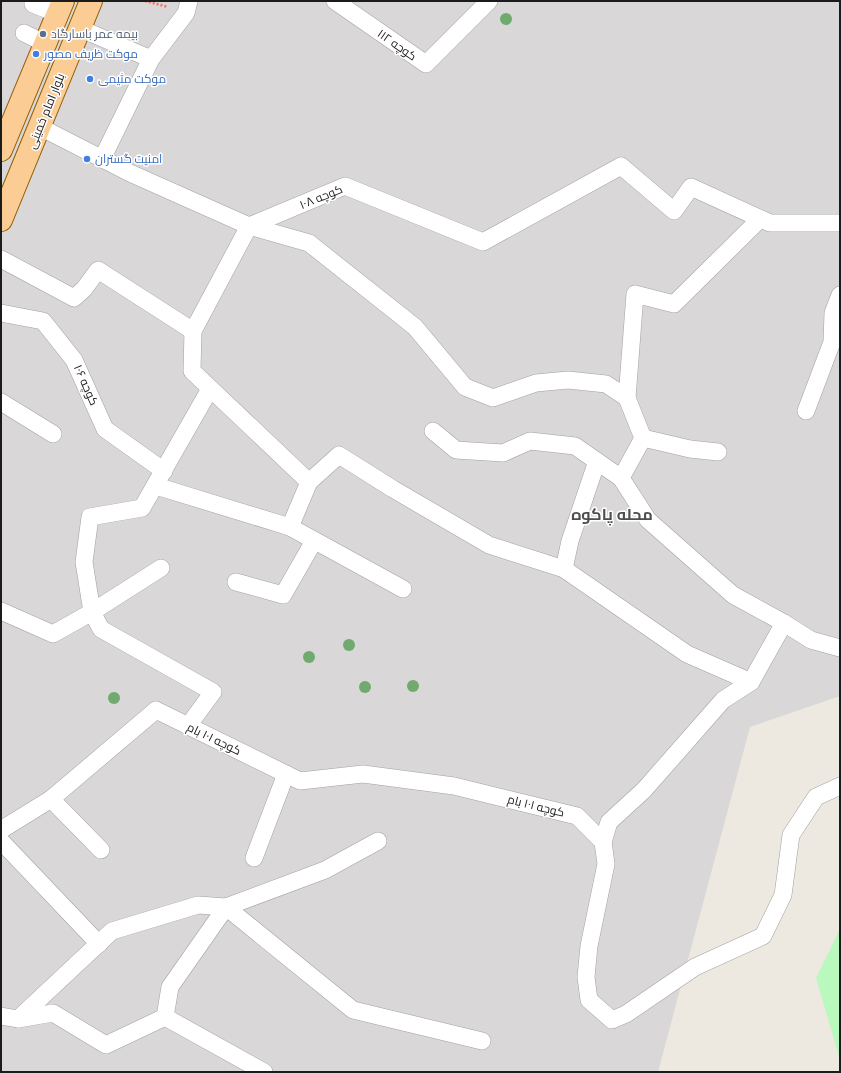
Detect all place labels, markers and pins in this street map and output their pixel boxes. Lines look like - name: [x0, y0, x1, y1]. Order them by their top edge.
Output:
- place label: بیمه عمر باسارگاد: [51, 27, 138, 41]
- marker: بیمه عمر باسارگاد: [38, 29, 48, 39]
- place label: موکت ظریف مصور: [43, 47, 138, 61]
- marker: موکت ظریف مصور: [31, 49, 41, 59]
- place label: موکت مثیمی: [98, 72, 166, 86]
- marker: موکت مثیمی: [85, 74, 95, 84]
- place label: امنیت گستران: [95, 152, 162, 166]
- marker: امنیت گستران: [82, 154, 92, 164]

